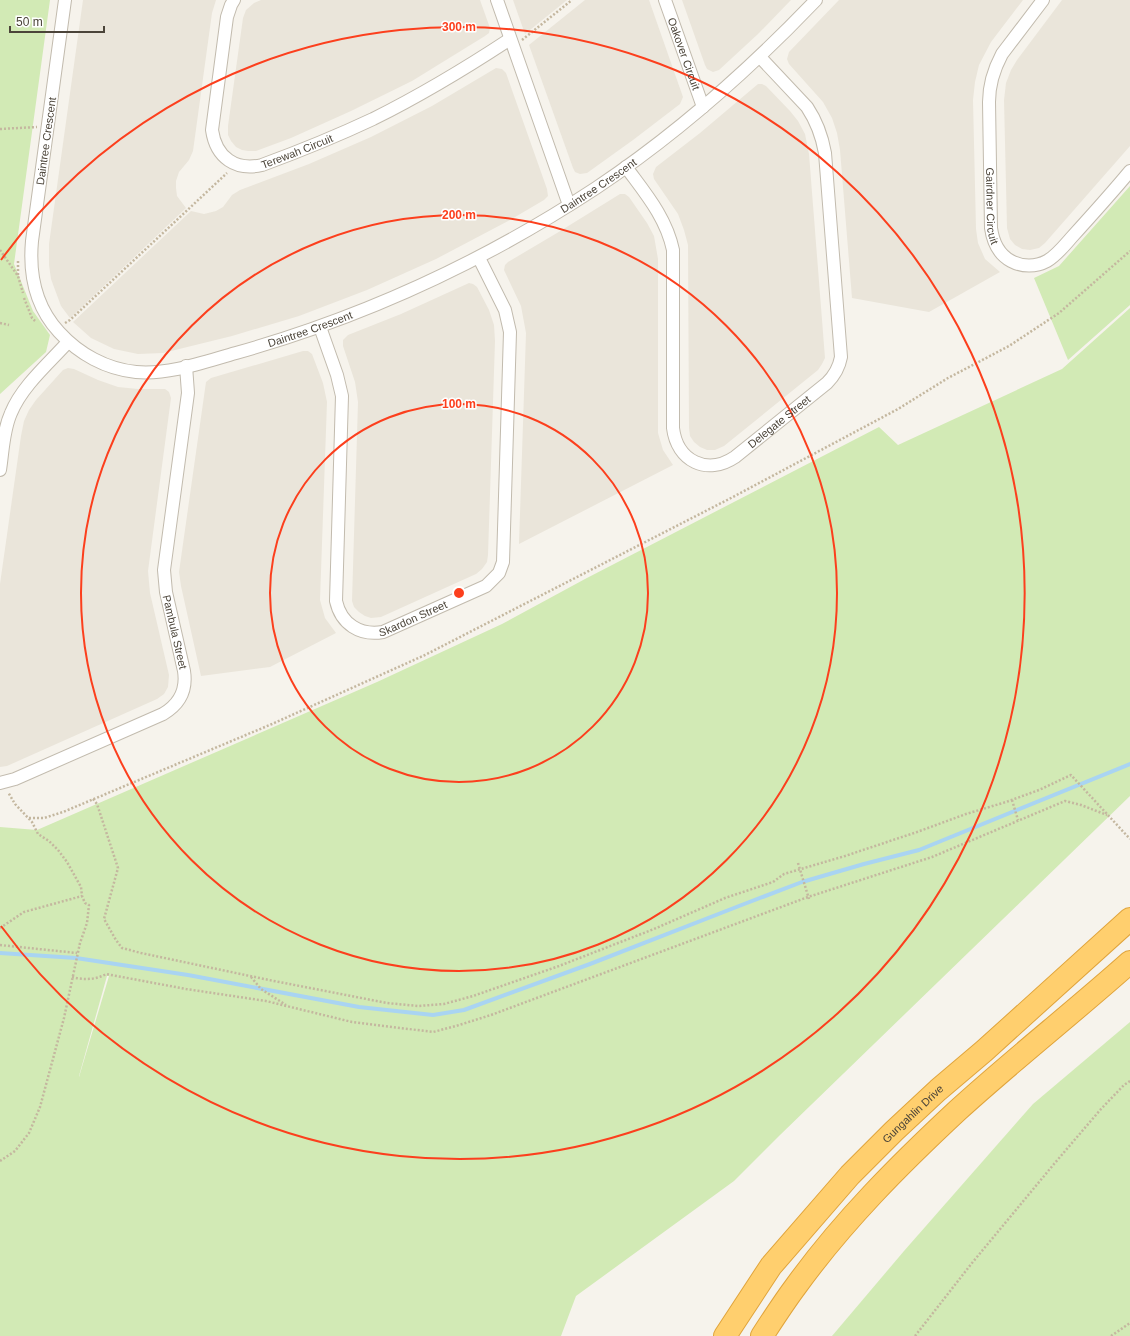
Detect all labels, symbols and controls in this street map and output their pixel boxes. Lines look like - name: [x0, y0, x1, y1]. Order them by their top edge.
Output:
- scale bar: [10, 8, 104, 34]
- text: 50 m: [16, 15, 43, 29]
- street label: Oakover Circuit: [666, 16, 702, 91]
- text: 300 m: [442, 20, 476, 34]
- street label: Daintree Crescent: [34, 96, 58, 186]
- street label: Terewah Circuit: [259, 132, 335, 171]
- street label: Daintree Crescent: [558, 156, 639, 215]
- street label: Gairdner Circuit: [984, 167, 1001, 246]
- text: 200 m: [442, 208, 476, 222]
- street label: Daintree Crescent: [266, 309, 354, 349]
- street label: Delegate Street: [745, 393, 813, 450]
- text: 100 m: [442, 397, 476, 411]
- centre of rings: [452, 586, 466, 600]
- street label: Pambula Street: [161, 594, 189, 670]
- street label: Skardon Street: [378, 598, 449, 639]
- street label: Gungahlin Drive: [880, 1082, 946, 1145]

